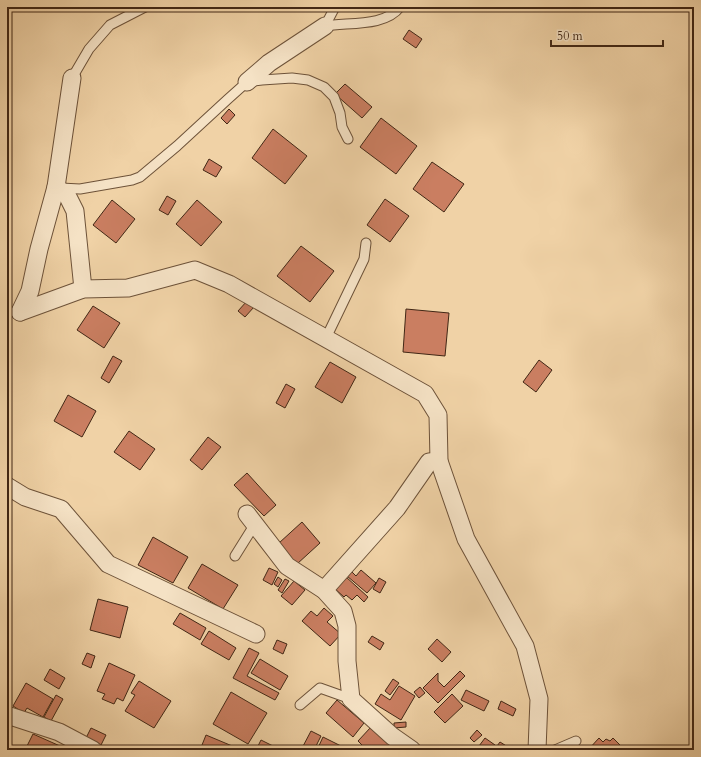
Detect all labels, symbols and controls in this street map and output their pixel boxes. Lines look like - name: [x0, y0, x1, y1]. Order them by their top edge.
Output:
- scale bar: [551, 22, 663, 48]
- text: 50 m: [557, 28, 584, 44]

